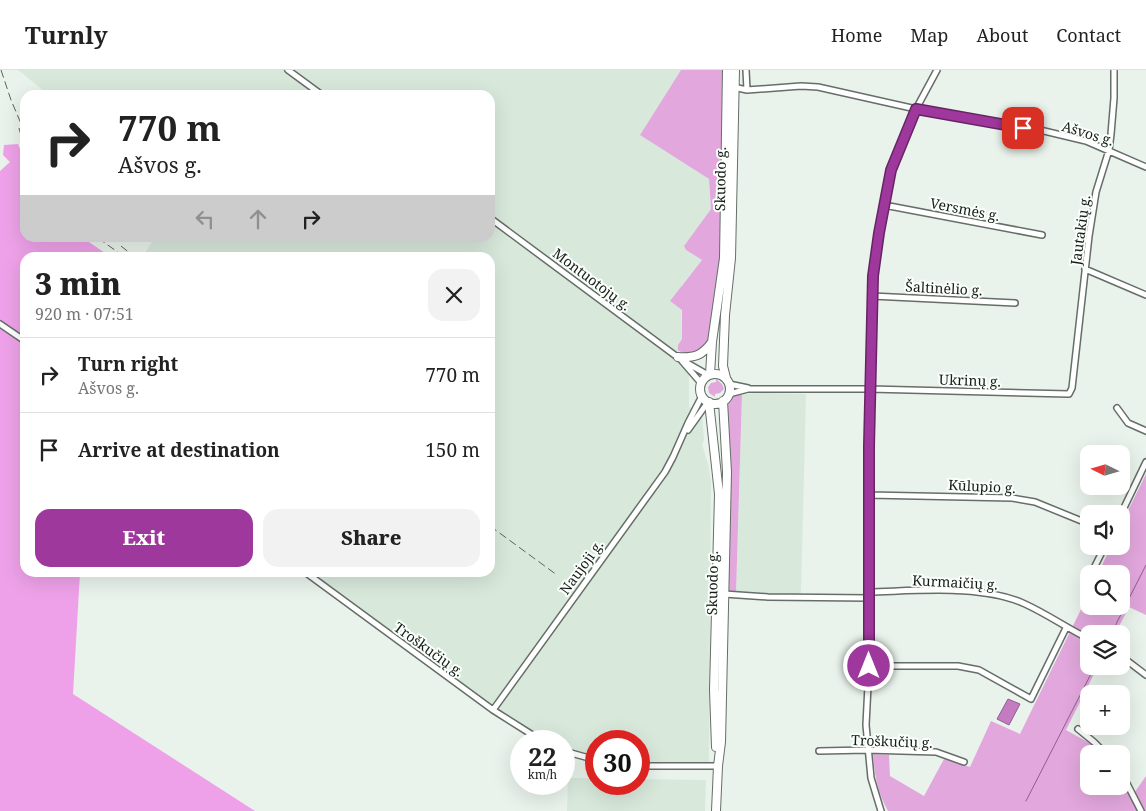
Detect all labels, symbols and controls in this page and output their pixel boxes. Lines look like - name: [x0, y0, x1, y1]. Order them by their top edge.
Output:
- text: Turnly: [25, 18, 108, 51]
- text: Home: [831, 23, 882, 47]
- text: Map: [910, 23, 948, 47]
- text: About: [976, 23, 1028, 47]
- text: Contact: [1056, 23, 1121, 47]
- text: 770 m: [118, 104, 221, 151]
- pin: [1002, 107, 1044, 149]
- icon: right: [35, 110, 100, 175]
- icon: arrive: [1009, 114, 1037, 142]
- street label: Ašvos g.: [1060, 116, 1116, 150]
- street label: Skuodo g.: [710, 147, 730, 211]
- text: Ašvos g.: [118, 149, 202, 179]
- street label: Versmės g.: [928, 193, 1002, 225]
- street label: Jautakių g.: [1066, 194, 1094, 267]
- icon: left: [191, 205, 219, 233]
- icon: ahead: [244, 205, 272, 233]
- icon: right: [297, 205, 325, 233]
- street label: Montuotojų g.: [549, 243, 635, 315]
- text: 3 min: [35, 263, 121, 304]
- button: close: [428, 269, 480, 321]
- street label: Šaltinėlio g.: [905, 276, 983, 300]
- text: 920 m · 07:51: [35, 303, 134, 325]
- text: Turn right: [78, 351, 178, 377]
- icon: right: [35, 361, 63, 389]
- text: 770 m: [425, 362, 480, 388]
- street label: Ukrinų g.: [939, 369, 1001, 391]
- text: Ašvos g.: [78, 377, 139, 399]
- icon: arrive: [35, 436, 63, 464]
- text: Arrive at destination: [78, 437, 280, 463]
- text: 150 m: [425, 437, 480, 463]
- north arrow: [1080, 445, 1130, 495]
- map controls: [1080, 445, 1130, 795]
- street label: Kūlupio g.: [948, 475, 1016, 497]
- button: sound: [1080, 505, 1130, 555]
- button: Exit: [35, 509, 253, 567]
- button: Share: [263, 509, 480, 567]
- street label: Naujoji g.: [555, 536, 607, 598]
- street label: Skuodo g.: [702, 551, 722, 615]
- button: search: [1080, 565, 1130, 615]
- street label: Kurmaičių g.: [912, 570, 998, 594]
- street label: Troškučių g.: [390, 617, 468, 681]
- button: layers: [1080, 625, 1130, 675]
- position arrow: [842, 639, 894, 691]
- button: +: [1080, 685, 1130, 735]
- speed limit sign: 30: [585, 730, 650, 795]
- street label: Troškučių g.: [851, 730, 933, 752]
- text: 22: [528, 739, 557, 773]
- button: −: [1080, 745, 1130, 795]
- text: km/h: [528, 766, 557, 783]

